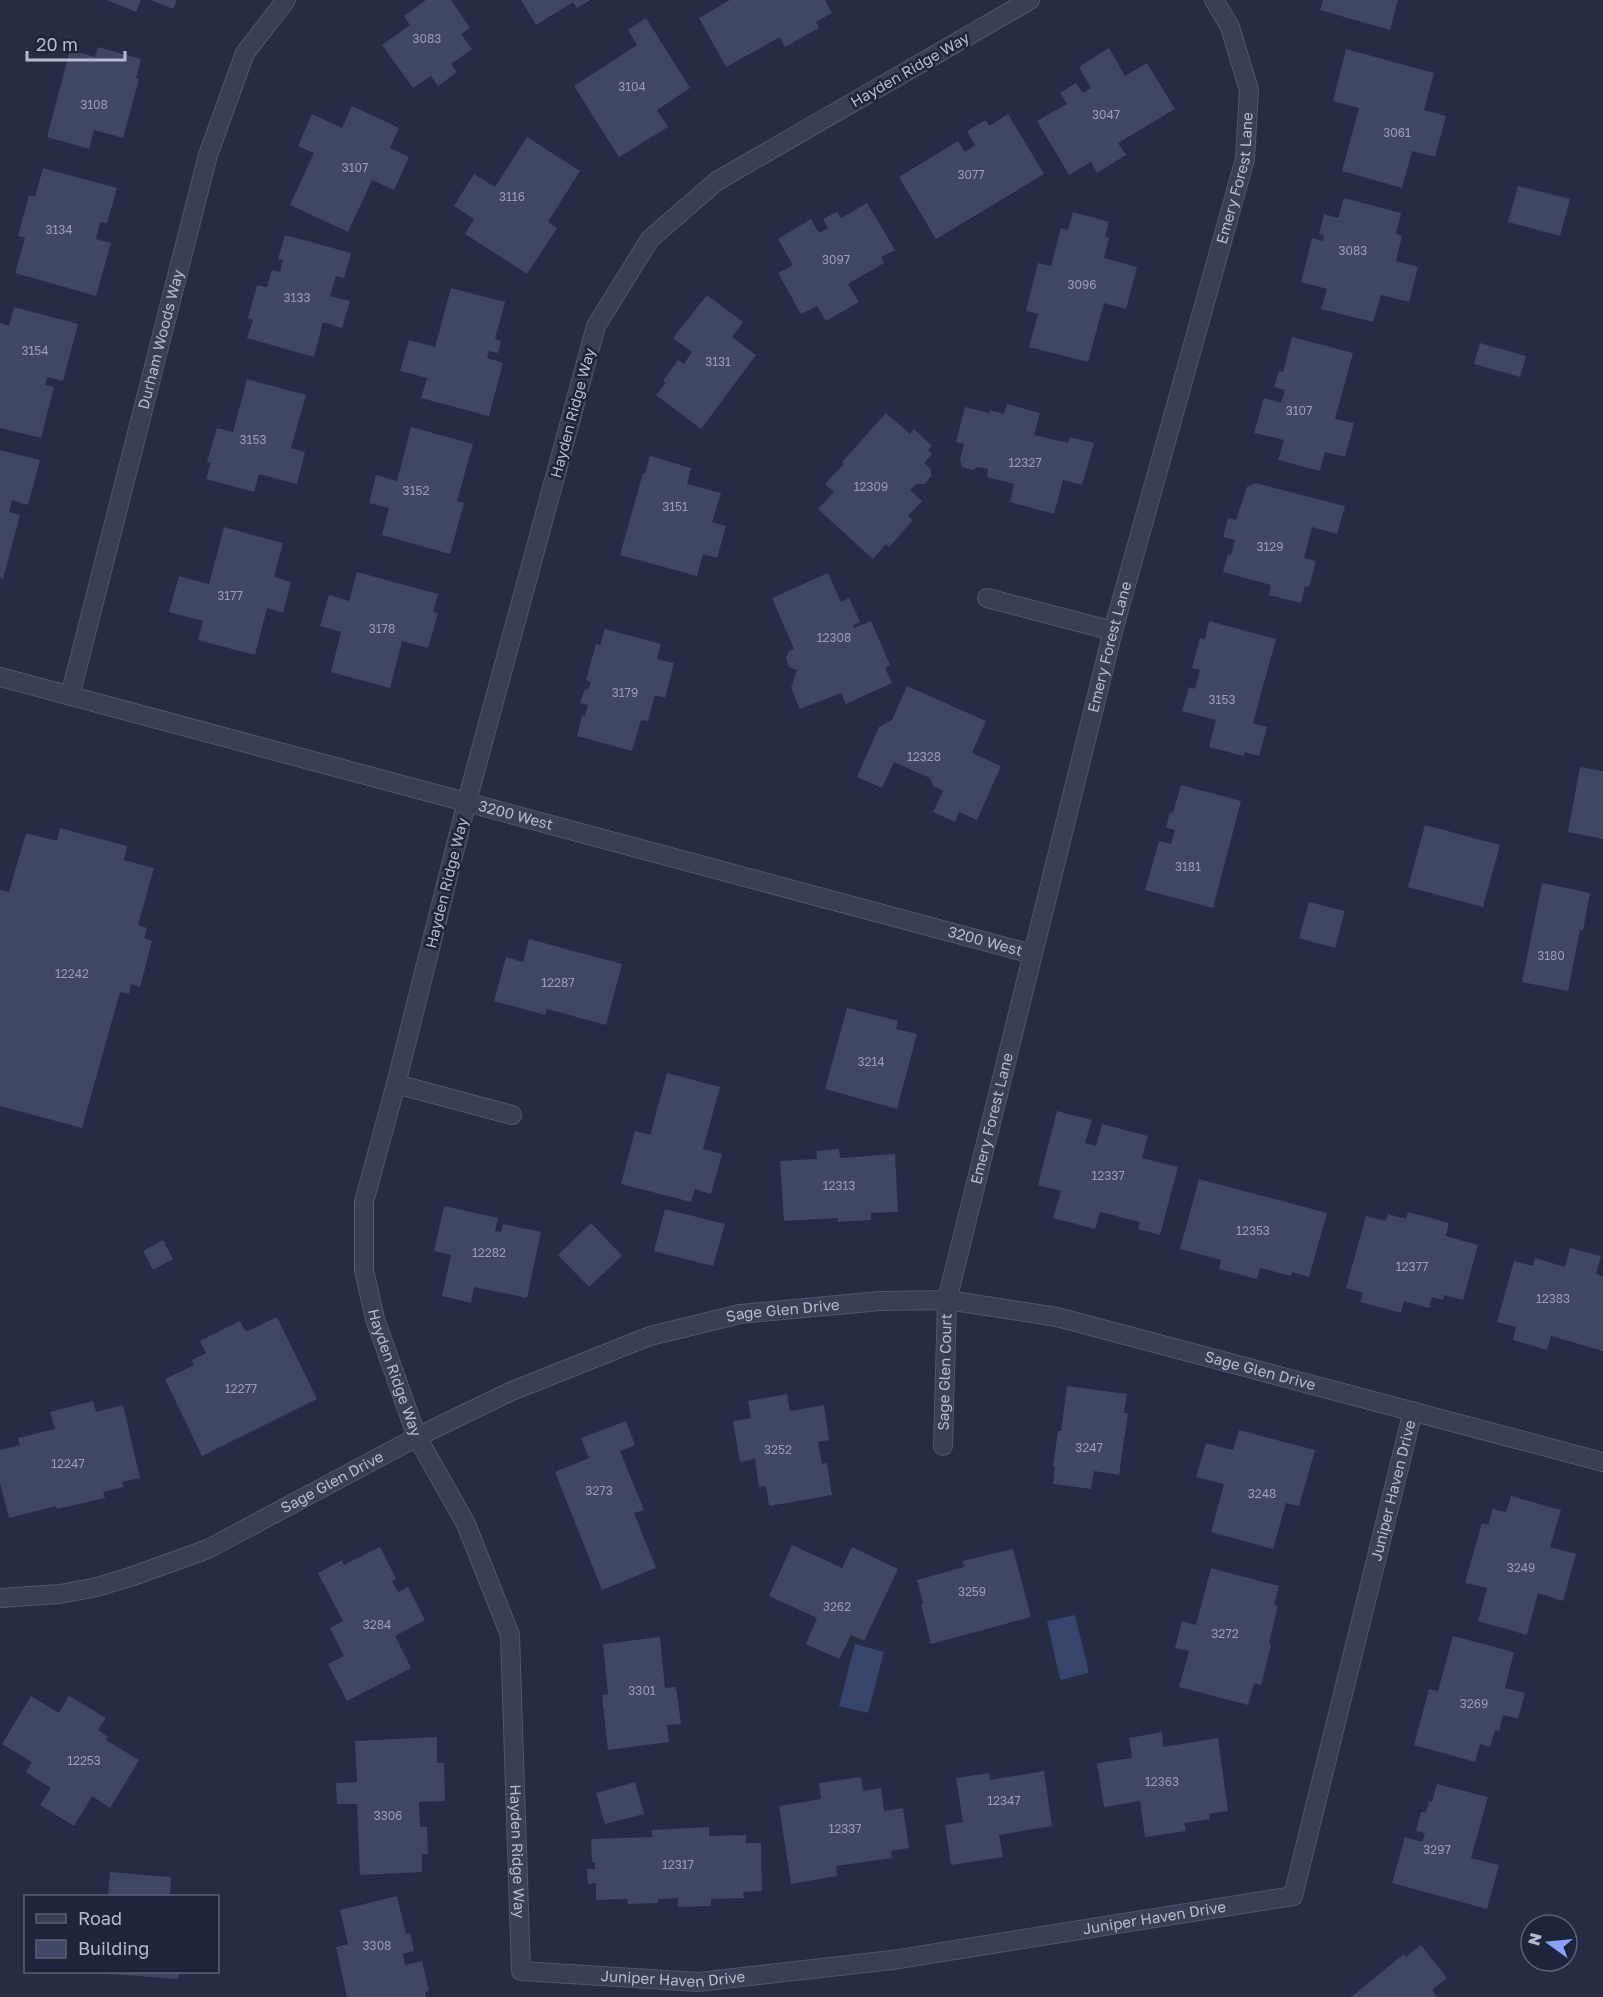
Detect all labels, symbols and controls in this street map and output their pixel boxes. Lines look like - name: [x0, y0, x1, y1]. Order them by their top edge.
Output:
- scale bar: [27, 24, 124, 62]
- street label: Hayden Ridge Way: [847, 28, 973, 110]
- house number: 3083: [413, 31, 441, 46]
- text: 20 m: [36, 33, 78, 55]
- house number: 3104: [618, 79, 646, 94]
- house number: 3108: [80, 97, 108, 112]
- house number: 3047: [1092, 107, 1120, 122]
- street label: Emery Forest Lane: [1212, 111, 1256, 246]
- house number: 3061: [1383, 125, 1411, 140]
- house number: 3107: [342, 160, 368, 175]
- house number: 3077: [957, 167, 985, 182]
- house number: 3116: [499, 189, 525, 204]
- house number: 3134: [45, 222, 73, 237]
- house number: 3083: [1339, 243, 1367, 258]
- house number: 3097: [822, 252, 850, 267]
- street label: Durham Woods Way: [134, 267, 187, 411]
- house number: 3096: [1068, 277, 1096, 292]
- house number: 3133: [284, 290, 310, 305]
- house number: 3154: [21, 343, 49, 358]
- street label: Hayden Ridge Way: [546, 345, 598, 480]
- house number: 3131: [705, 354, 731, 369]
- house number: 3107: [1286, 403, 1312, 418]
- house number: 3153: [240, 432, 266, 447]
- house number: 12327: [1008, 455, 1042, 470]
- house number: 12309: [854, 479, 888, 494]
- house number: 3152: [403, 483, 429, 498]
- house number: 3151: [662, 499, 688, 514]
- house number: 3129: [1256, 539, 1284, 554]
- street label: Emery Forest Lane: [1083, 579, 1135, 714]
- house number: 3177: [217, 588, 243, 603]
- house number: 3178: [369, 621, 395, 636]
- house number: 12308: [817, 630, 851, 645]
- house number: 3179: [612, 685, 638, 700]
- house number: 3153: [1209, 692, 1235, 707]
- house number: 12328: [907, 749, 941, 764]
- street label: 3200 West: [477, 796, 555, 833]
- street label: Hayden Ridge Way: [421, 815, 471, 950]
- house number: 3181: [1175, 859, 1201, 874]
- street label: 3200 West: [946, 922, 1025, 959]
- house number: 3180: [1537, 948, 1565, 963]
- house number: 12242: [55, 966, 89, 981]
- house number: 12287: [541, 975, 575, 990]
- street label: Emery Forest Lane: [966, 1050, 1016, 1186]
- house number: 3214: [857, 1054, 885, 1069]
- house number: 12337: [1091, 1168, 1125, 1183]
- house number: 12313: [823, 1178, 855, 1193]
- house number: 12353: [1236, 1223, 1270, 1238]
- house number: 12282: [472, 1245, 506, 1260]
- house number: 12377: [1396, 1259, 1428, 1274]
- house number: 12383: [1536, 1291, 1570, 1306]
- street label: Sage Glen Drive: [724, 1295, 841, 1325]
- street label: Hayden Ridge Way: [365, 1307, 426, 1439]
- street label: Sage Glen Court: [933, 1313, 955, 1431]
- street label: Sage Glen Drive: [1203, 1347, 1318, 1393]
- house number: 12277: [225, 1381, 257, 1396]
- street label: Juniper Haven Drive: [1366, 1418, 1419, 1563]
- house number: 3247: [1075, 1440, 1103, 1455]
- house number: 3252: [764, 1442, 792, 1457]
- street label: Sage Glen Drive: [277, 1447, 386, 1516]
- house number: 12247: [51, 1456, 85, 1471]
- house number: 3273: [585, 1483, 613, 1498]
- house number: 3248: [1248, 1486, 1276, 1501]
- house number: 3249: [1507, 1560, 1535, 1575]
- house number: 3259: [958, 1584, 986, 1599]
- house number: 3262: [823, 1599, 851, 1614]
- house number: 3284: [363, 1617, 391, 1632]
- house number: 3272: [1211, 1626, 1239, 1641]
- house number: 3301: [628, 1683, 656, 1698]
- house number: 3269: [1460, 1696, 1488, 1711]
- house number: 12253: [67, 1753, 101, 1768]
- house number: 12363: [1145, 1774, 1179, 1789]
- street label: Hayden Ridge Way: [507, 1784, 529, 1919]
- house number: 12347: [987, 1793, 1021, 1808]
- house number: 3306: [374, 1808, 402, 1823]
- house number: 12337: [828, 1821, 862, 1836]
- house number: 3297: [1423, 1842, 1451, 1857]
- house number: 12317: [662, 1857, 694, 1872]
- legend: [24, 1895, 219, 1973]
- street label: Juniper Haven Drive: [1081, 1897, 1227, 1937]
- text: Road: [78, 1907, 122, 1929]
- north arrow: [1519, 1913, 1579, 1973]
- text: N: [1523, 1931, 1546, 1948]
- text: Building: [78, 1937, 149, 1959]
- house number: 3308: [363, 1938, 391, 1953]
- street label: Juniper Haven Drive: [600, 1966, 746, 1990]

